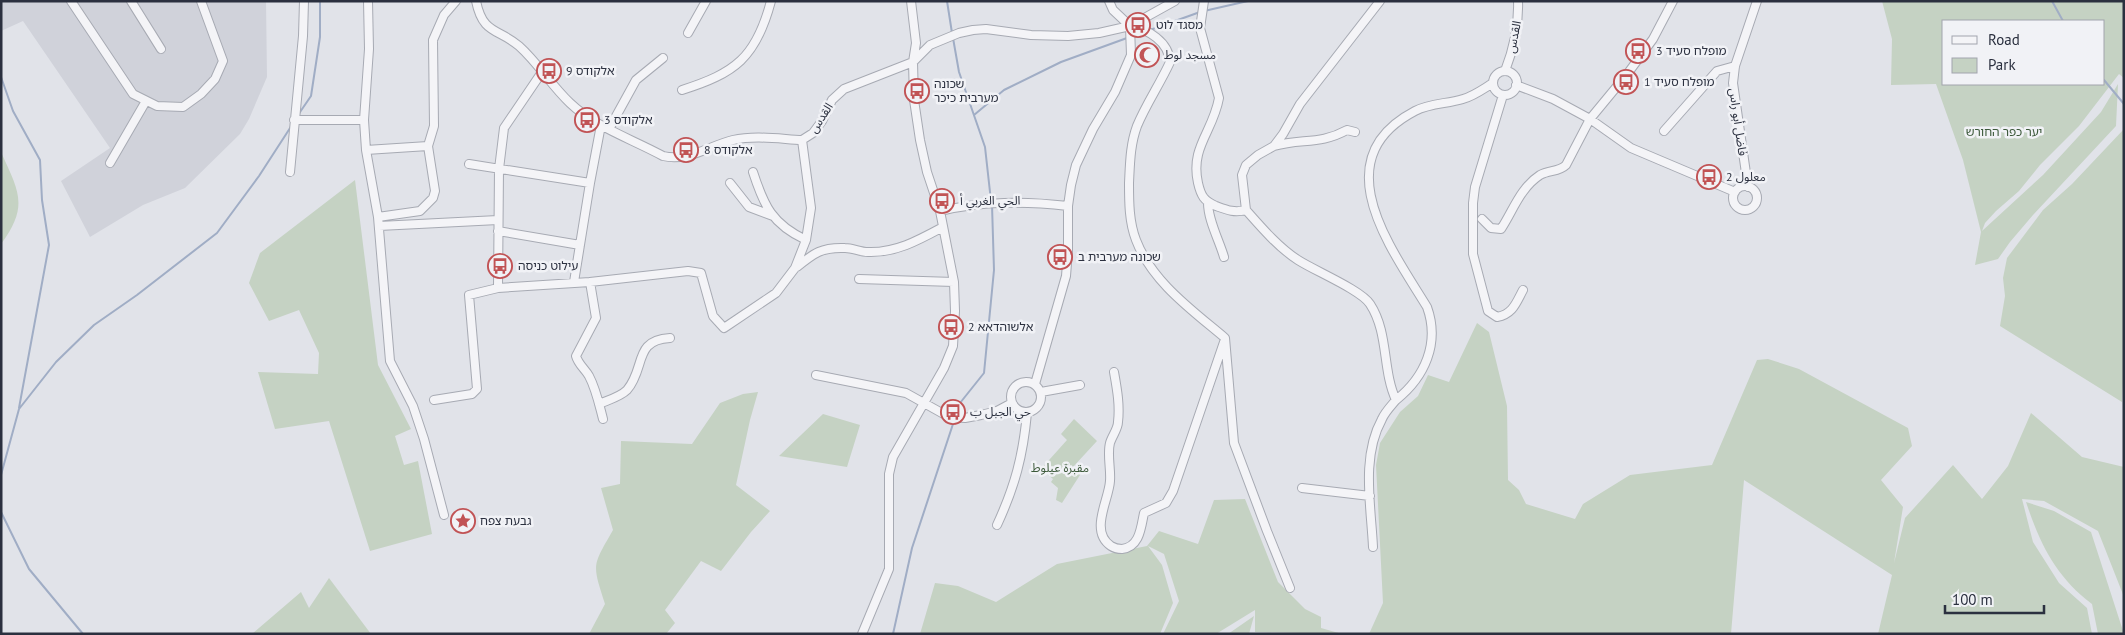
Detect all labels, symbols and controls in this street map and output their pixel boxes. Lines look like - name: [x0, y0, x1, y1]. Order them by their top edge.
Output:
- bus stop icon: מסגד לוט: [1125, 12, 1151, 38]
- place label: מסגד לוט: [1156, 17, 1203, 32]
- street label: القدس: [1503, 19, 1524, 54]
- legend: [1942, 20, 2105, 85]
- text: Road: [1988, 30, 2020, 49]
- bus stop icon: מופלח סעיד 3: [1625, 38, 1651, 64]
- mosque icon: مسجد لوط: [1134, 42, 1160, 68]
- place label: מופלח סעיד 3: [1656, 43, 1727, 58]
- place label: مسجد لوط: [1164, 47, 1216, 62]
- text: Park: [1988, 55, 2016, 74]
- bus stop icon: אלקודס 9: [536, 58, 562, 84]
- place label: אלקודס 9: [566, 63, 615, 78]
- bus stop icon: מופלח סעיד 1: [1613, 69, 1639, 95]
- place label: מופלח סעיד 1: [1644, 74, 1715, 89]
- place label: שכונה מערבית כיכר: [934, 76, 999, 105]
- bus stop icon: שכונה מערבית כיכר: [904, 78, 930, 104]
- street label: فاضل أبو راس: [1726, 87, 1751, 157]
- street label: القدس: [805, 100, 836, 136]
- bus stop icon: אלקודס 3: [574, 107, 600, 133]
- place label: אלקודס 3: [604, 112, 653, 127]
- park label: יער כפר החורש: [1966, 124, 2042, 139]
- bus stop icon: אלקודס 8: [673, 137, 699, 163]
- place label: אלקודס 8: [704, 142, 753, 157]
- bus stop icon: معلول 2: [1696, 164, 1722, 190]
- place label: معلول 2: [1726, 169, 1766, 184]
- bus stop icon: الحي الغربي أ: [929, 188, 955, 214]
- place label: الحي الغربي أ: [960, 193, 1021, 211]
- bus stop icon: שכונה מערבית ב: [1047, 244, 1073, 270]
- place label: שכונה מערבית ב: [1078, 249, 1161, 264]
- bus stop icon: עילוט כניסה: [487, 253, 513, 279]
- place label: עילוט כניסה: [518, 258, 578, 273]
- bus stop icon: אלשוהדאא 2: [938, 314, 964, 340]
- place label: אלשוהדאא 2: [968, 319, 1034, 334]
- bus stop icon: حي الجبل ب: [940, 399, 966, 425]
- place label: حي الجبل ب: [970, 404, 1031, 422]
- park label: مقبرة عيلوط: [1031, 460, 1089, 475]
- place icon: גבעת צפח: [450, 508, 476, 534]
- place label: גבעת צפח: [480, 513, 532, 528]
- scale bar: [1945, 582, 2044, 614]
- text: 100 m: [1952, 590, 1993, 609]

